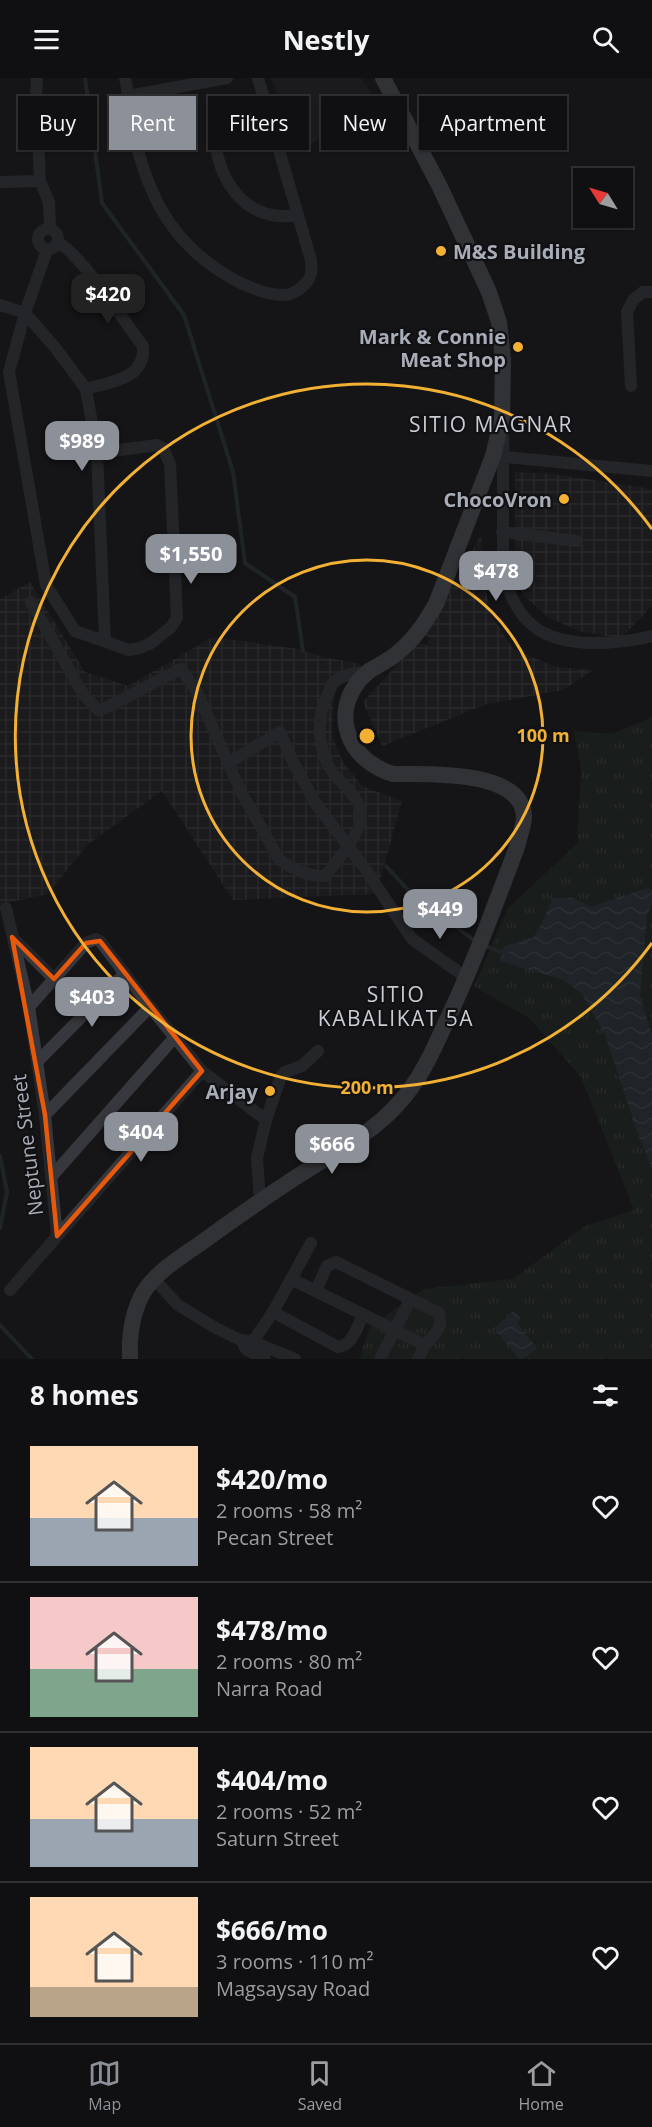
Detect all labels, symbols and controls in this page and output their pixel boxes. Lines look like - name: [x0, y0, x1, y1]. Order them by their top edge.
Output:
- text: Nestly: [283, 21, 369, 58]
- icon: menu: [30, 23, 63, 56]
- icon: search: [589, 23, 622, 56]
- chip: Buy: [18, 96, 97, 150]
- chip: Rent: [109, 96, 196, 150]
- chip: Filters: [208, 96, 309, 150]
- chip: New: [321, 96, 407, 150]
- chip: Apartment: [419, 96, 567, 150]
- north arrow: [573, 168, 633, 228]
- map controls: [573, 168, 633, 228]
- place label: M&S Building: [453, 238, 586, 265]
- marker: M&S Building: [434, 244, 448, 258]
- pin: $420: [72, 274, 144, 325]
- text: $420: [85, 280, 131, 307]
- place label: Mark & Connie Meat Shop: [359, 323, 506, 373]
- marker: Mark & Connie Meat Shop: [511, 340, 525, 354]
- district label: SITIO MAGNAR: [409, 410, 573, 438]
- pin: $989: [46, 421, 118, 472]
- text: $989: [59, 427, 105, 454]
- place label: ChocoVron: [443, 486, 552, 513]
- marker: ChocoVron: [557, 492, 571, 506]
- pin: $1,550: [142, 534, 240, 585]
- text: $1,550: [160, 540, 222, 567]
- pin: $478: [460, 551, 532, 602]
- text: $478: [473, 557, 519, 584]
- text: 100 m: [516, 723, 570, 747]
- centre of rings: [357, 726, 377, 746]
- pin: $449: [404, 889, 476, 940]
- text: $449: [417, 895, 463, 922]
- pin: $403: [56, 977, 128, 1028]
- district label: SITIO KABALIKAT 5A: [318, 980, 474, 1032]
- text: $403: [69, 983, 115, 1010]
- street label: Neptune Street: [5, 1073, 49, 1217]
- text: 200 m: [340, 1075, 394, 1099]
- place label: Arjay: [206, 1078, 259, 1105]
- marker: Arjay: [263, 1084, 277, 1098]
- pin: $404: [105, 1112, 177, 1163]
- text: $404: [118, 1118, 164, 1145]
- pin: $666: [296, 1124, 368, 1175]
- text: $666: [309, 1130, 355, 1157]
- text: 8 homes: [30, 1377, 139, 1413]
- icon: filters: [589, 1379, 622, 1412]
- text: $420/mo: [216, 1461, 328, 1497]
- icon: home: [78, 1470, 150, 1542]
- icon: heart: [589, 1490, 622, 1523]
- text: 2 rooms · 58 m²: [216, 1497, 362, 1524]
- text: Pecan Street: [216, 1524, 333, 1551]
- text: $478/mo: [216, 1612, 328, 1648]
- icon: home: [78, 1621, 150, 1693]
- icon: heart: [589, 1641, 622, 1674]
- text: 2 rooms · 80 m²: [216, 1648, 362, 1675]
- text: Narra Road: [216, 1675, 323, 1702]
- text: $404/mo: [216, 1762, 328, 1798]
- icon: home: [78, 1771, 150, 1843]
- icon: heart: [589, 1791, 622, 1824]
- text: 2 rooms · 52 m²: [216, 1798, 362, 1825]
- text: Saturn Street: [216, 1825, 339, 1852]
- text: $666/mo: [216, 1912, 328, 1948]
- icon: home: [78, 1921, 150, 1993]
- icon: heart: [589, 1941, 622, 1974]
- text: 3 rooms · 110 m²: [216, 1948, 374, 1975]
- text: Magsaysay Road: [216, 1975, 370, 2002]
- tab: Map: [88, 2057, 121, 2115]
- tab: Saved: [298, 2057, 342, 2115]
- tab: Home: [519, 2057, 564, 2115]

